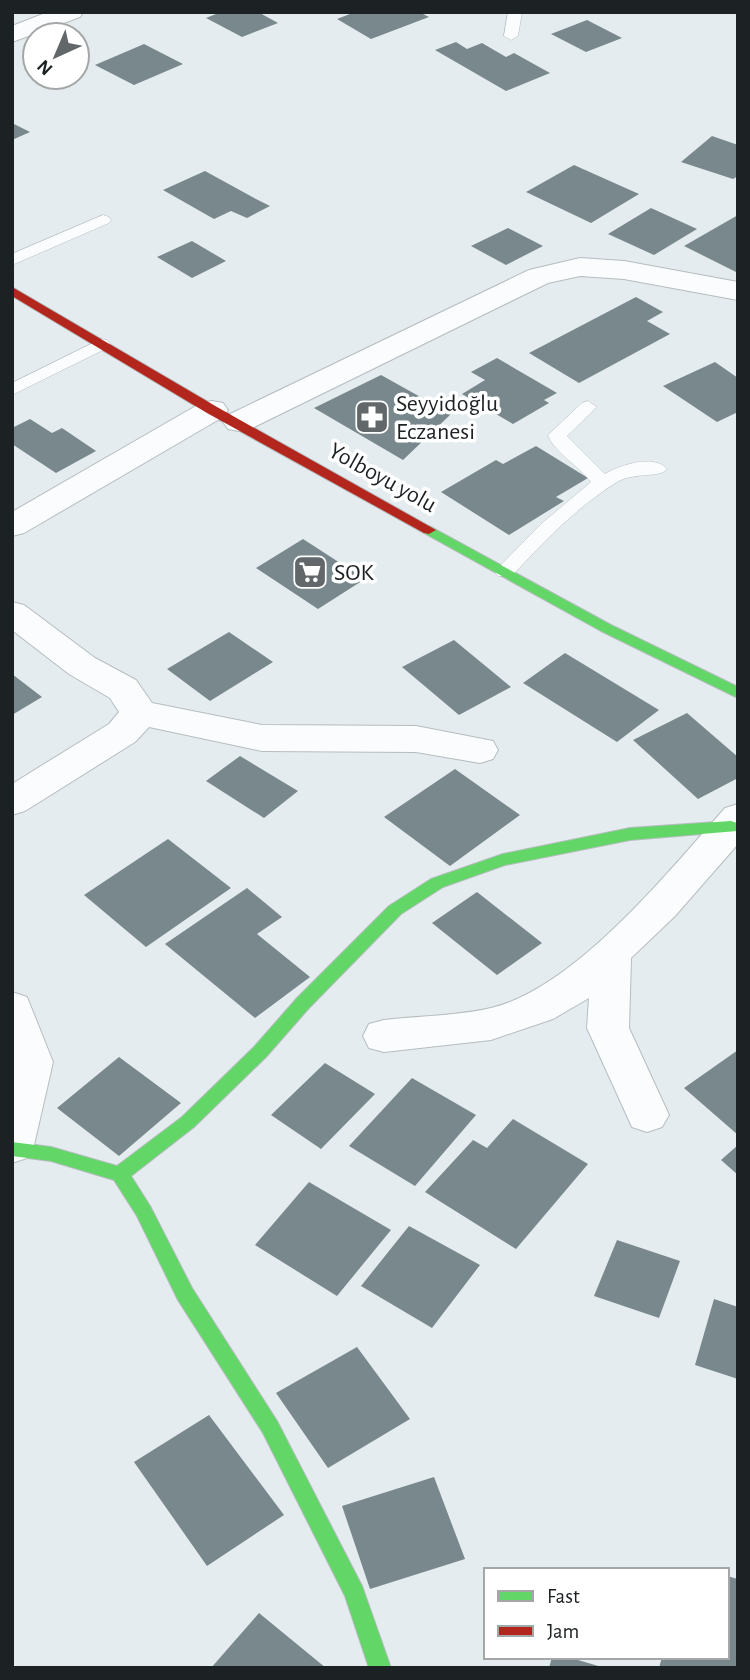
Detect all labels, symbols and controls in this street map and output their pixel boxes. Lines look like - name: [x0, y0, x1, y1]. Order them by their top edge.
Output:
- north arrow: [21, 21, 91, 91]
- text: N: [34, 56, 57, 79]
- place label: Seyyidoğlu Eczanesi: [396, 392, 498, 444]
- pharmacy icon: Seyyidoğlu Eczanesi: [353, 398, 391, 436]
- street label: Yolboyu yolu: [325, 439, 440, 517]
- supermarket icon: SOK: [291, 553, 329, 591]
- place label: SOK: [334, 561, 375, 585]
- legend: [484, 1568, 729, 1659]
- text: Fast: [547, 1586, 580, 1607]
- text: Jam: [547, 1621, 579, 1642]

